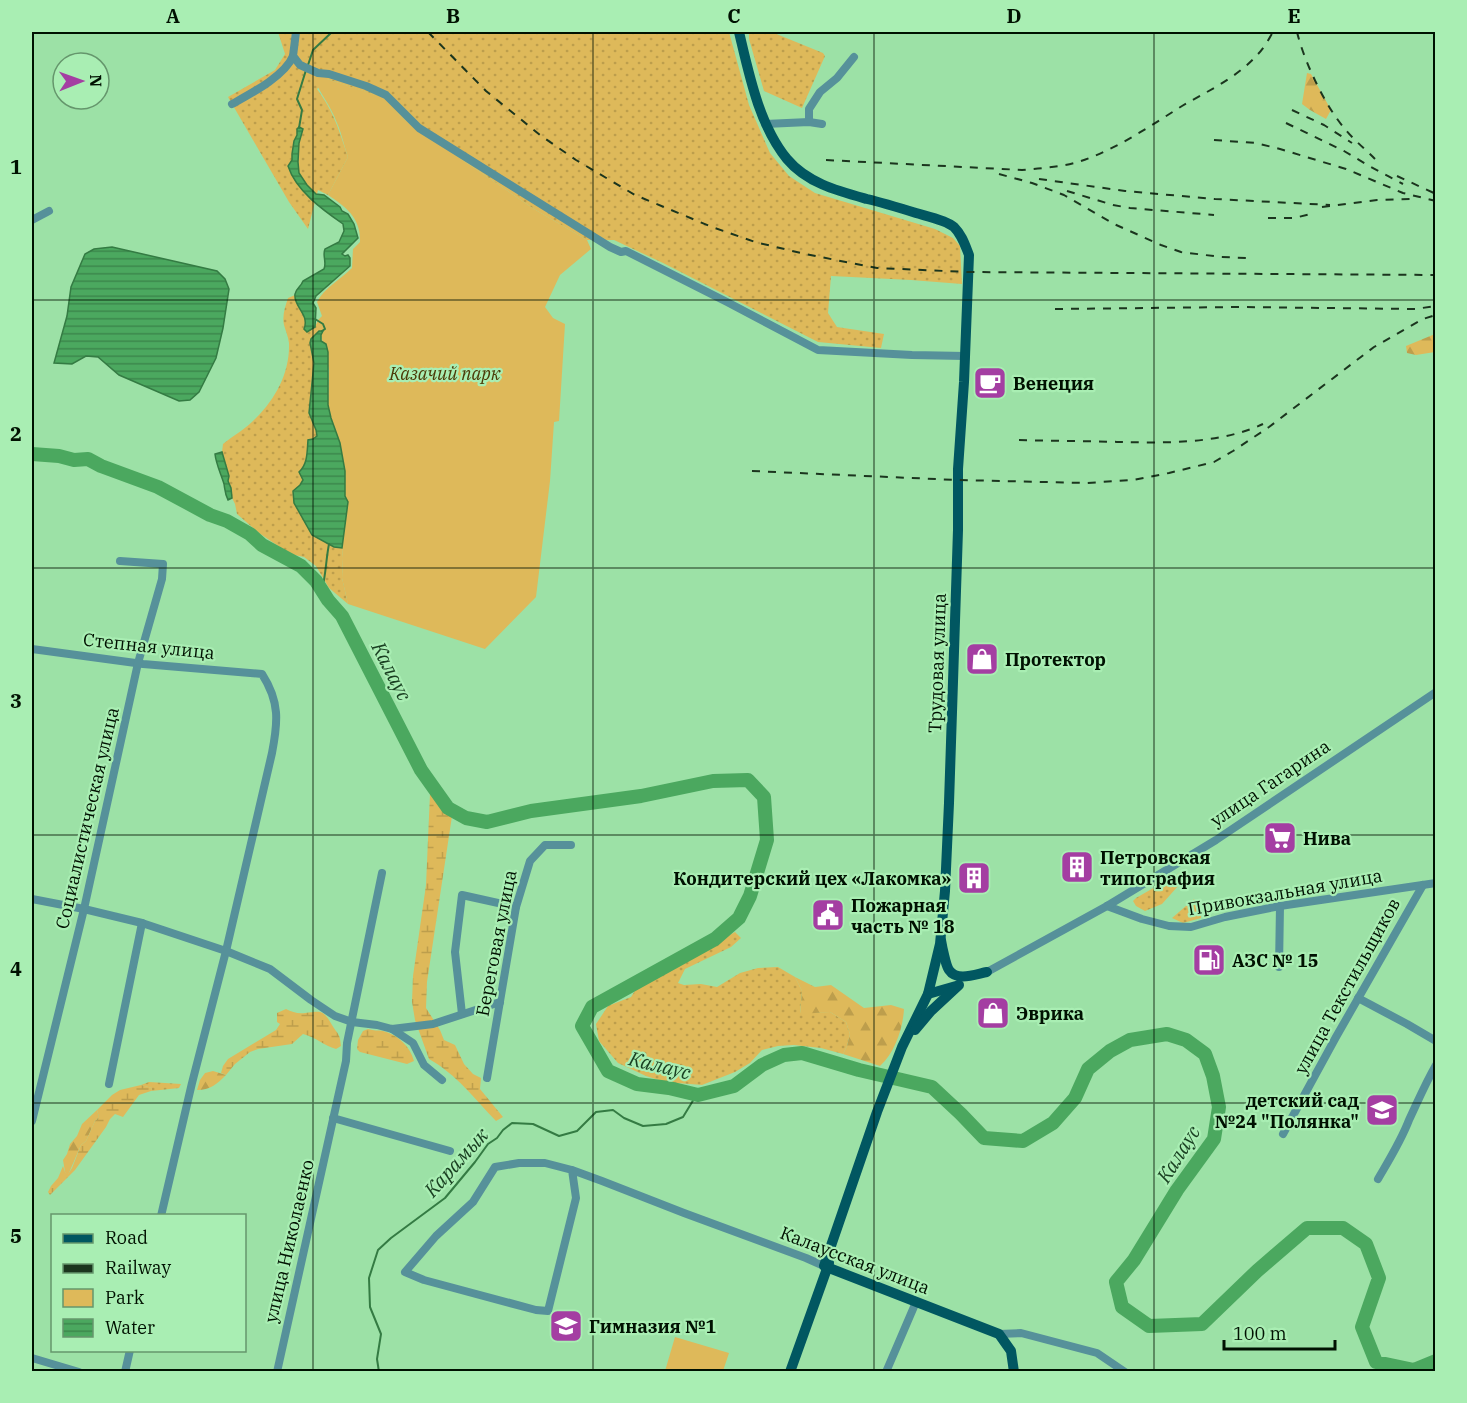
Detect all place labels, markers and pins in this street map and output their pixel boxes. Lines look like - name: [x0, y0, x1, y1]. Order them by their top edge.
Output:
- cafe icon: Венеция: [972, 365, 1008, 401]
- place label: Венеция: [1013, 372, 1094, 395]
- shop icon: Протектор: [964, 641, 1000, 677]
- place label: Протектор: [1005, 648, 1106, 671]
- supermarket icon: Нива: [1262, 820, 1298, 856]
- place label: Нива: [1303, 827, 1351, 850]
- place label: Петровская типография: [1100, 846, 1215, 890]
- building icon: Петровская типография: [1059, 849, 1095, 885]
- building icon: Кондитерский цех «Лакомка»: [956, 860, 992, 896]
- place label: Кондитерский цех «Лакомка»: [673, 867, 951, 890]
- place label: Пожарная часть № 18: [851, 894, 955, 938]
- public building icon: Пожарная часть № 18: [810, 897, 846, 933]
- fuel station icon: АЗС № 15: [1191, 942, 1227, 978]
- place label: АЗС № 15: [1232, 949, 1319, 972]
- shop icon: Эврика: [975, 995, 1011, 1031]
- place label: Эврика: [1016, 1002, 1084, 1025]
- place label: детский сад №24 "Полянка": [1215, 1089, 1359, 1133]
- school or university icon: детский сад №24 "Полянка": [1364, 1092, 1400, 1128]
- school or university icon: Гимназия №1: [548, 1308, 584, 1344]
- place label: Гимназия №1: [589, 1315, 717, 1338]

